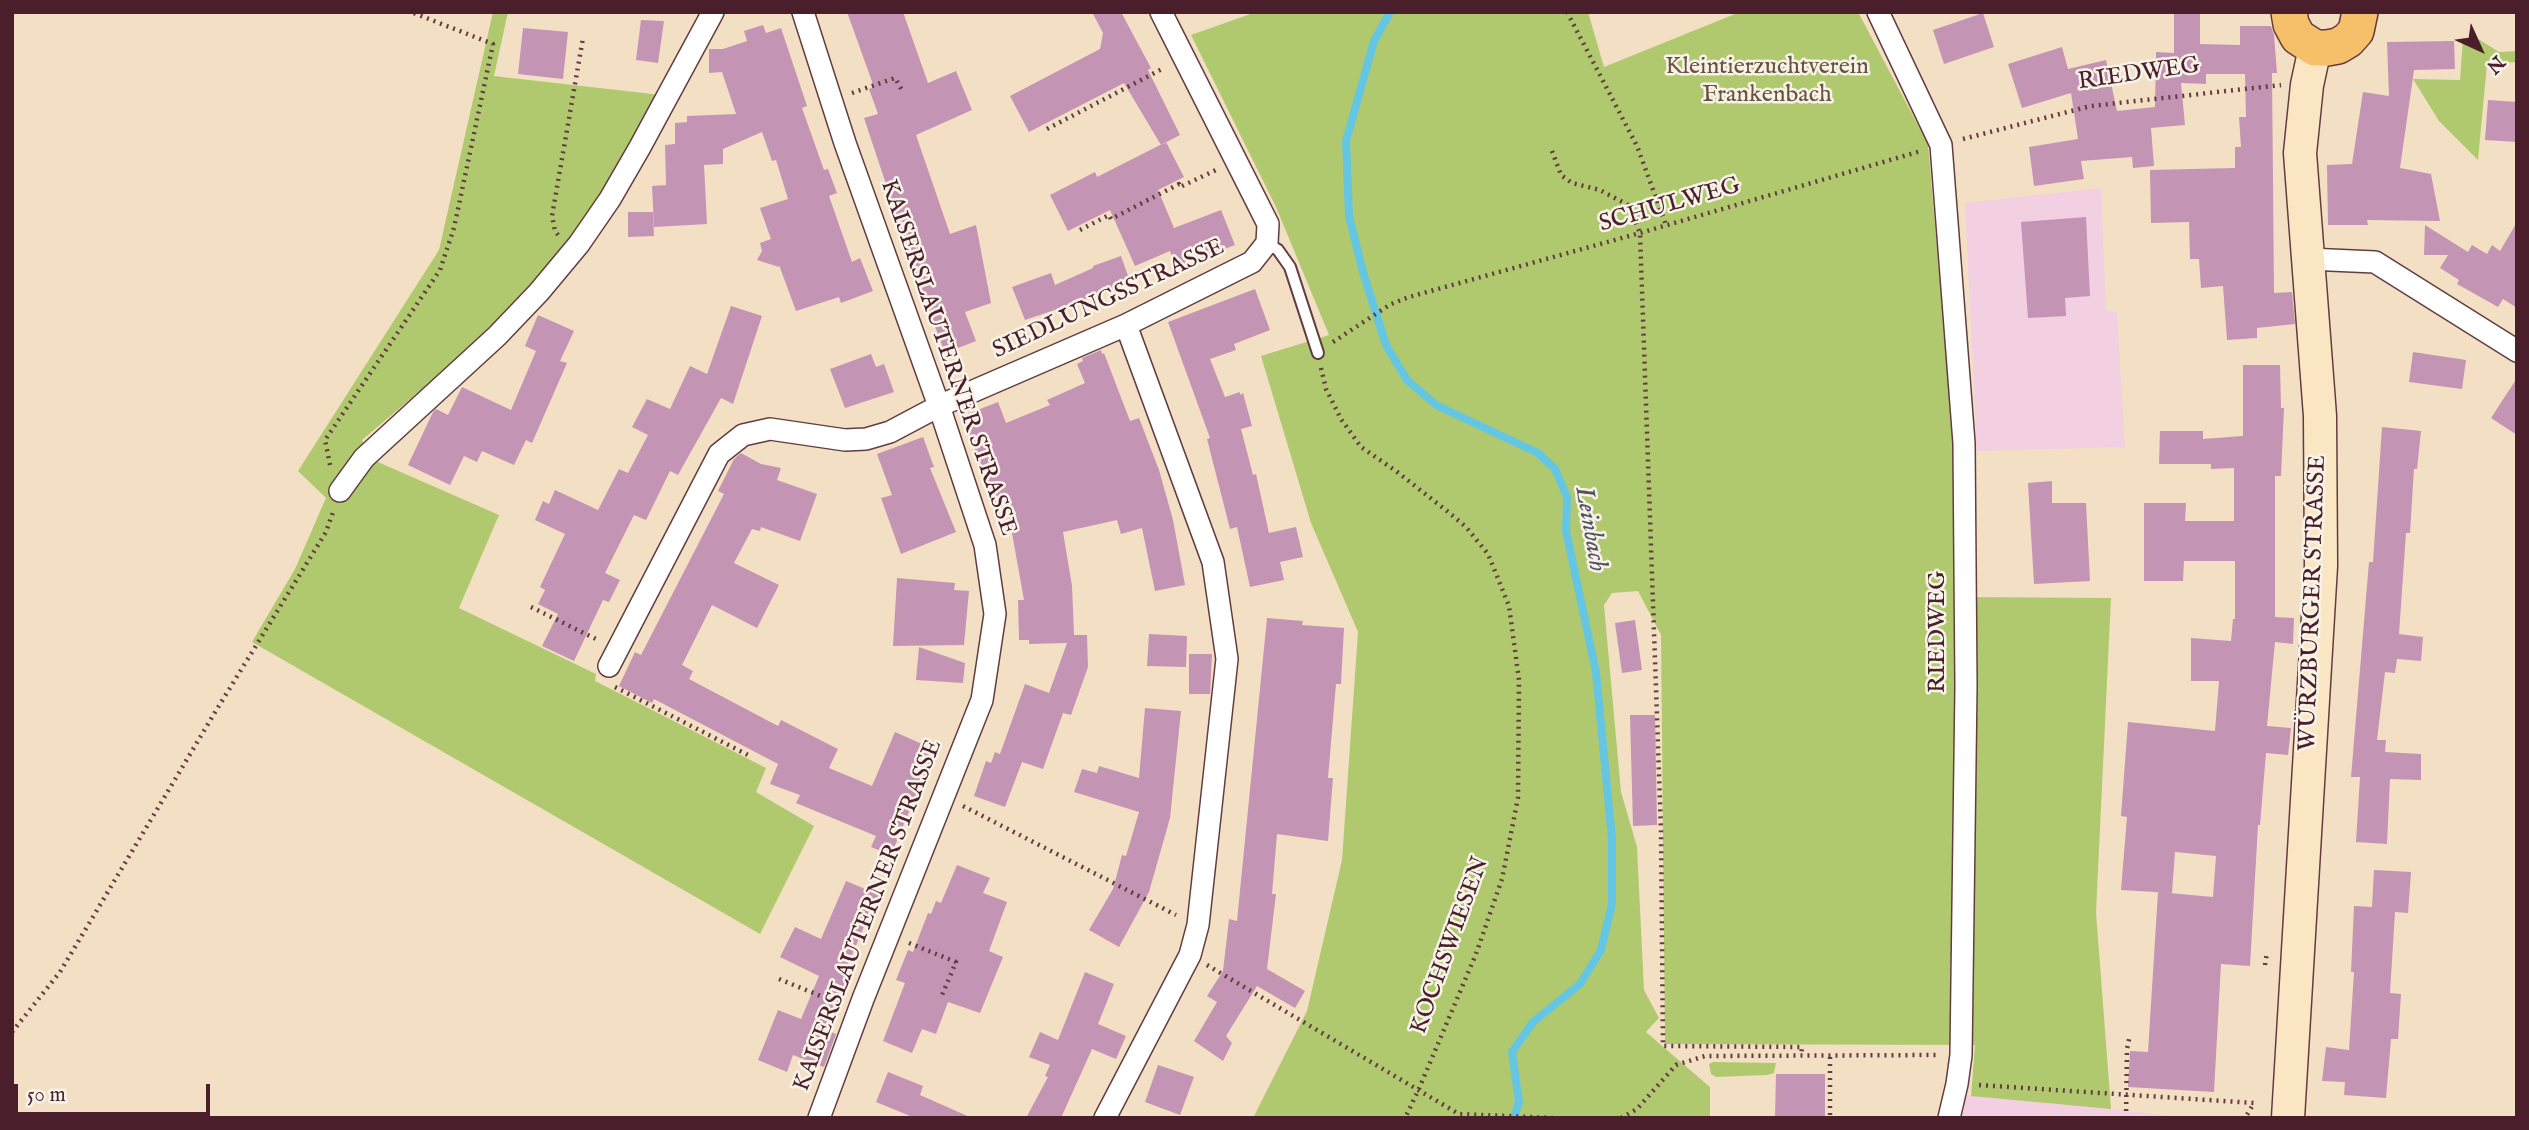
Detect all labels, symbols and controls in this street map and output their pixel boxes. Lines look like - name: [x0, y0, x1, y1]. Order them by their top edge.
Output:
- north arrow: [2445, 14, 2515, 84]
- text: N: [2481, 50, 2509, 78]
- street label: RIEDWEG: [2076, 52, 2202, 98]
- park label: Kleintierzuchtverein Frankenbach: [1665, 54, 1869, 110]
- street label: SCHULWEG: [1596, 172, 1744, 240]
- street label: KAISERSLAUTERNER STRASSE: [872, 176, 1022, 540]
- street label: SIEDLUNGSSTRASSE: [989, 234, 1229, 366]
- street label: WÜRZBURGER STRASSE: [2294, 455, 2334, 751]
- water label: Leinbach: [1566, 484, 1612, 574]
- street label: RIEDWEG: [1925, 571, 1953, 693]
- street label: KAISERSLAUTERNER STRASSE: [788, 736, 950, 1096]
- street label: KOCHSWIESEN: [1406, 853, 1496, 1039]
- scale bar: [18, 1070, 214, 1114]
- text: 50 m: [27, 1082, 66, 1109]

